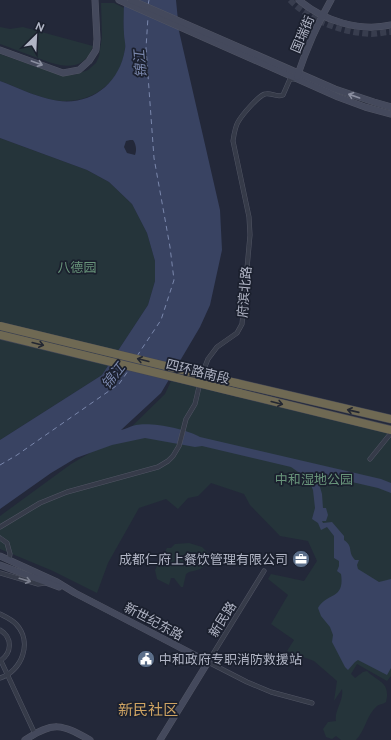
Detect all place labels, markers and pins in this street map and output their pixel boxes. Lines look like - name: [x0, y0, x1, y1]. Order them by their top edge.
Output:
- office icon: 成都仁府上餐饮管理有限公司: [291, 549, 311, 569]
- place label: 成都仁府上餐饮管理有限公司: [119, 552, 288, 567]
- public building icon: 中和政府专职消防救援站: [136, 649, 156, 669]
- place label: 中和政府专职消防救援站: [159, 652, 302, 667]

